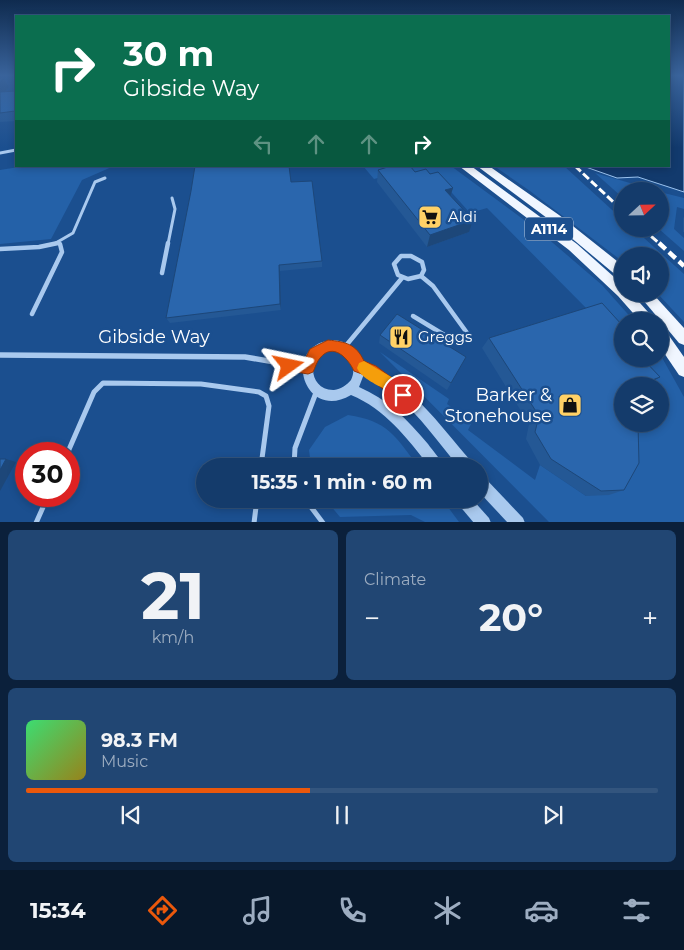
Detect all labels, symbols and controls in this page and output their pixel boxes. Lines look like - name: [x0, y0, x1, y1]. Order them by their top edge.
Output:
- text: 30 m: [123, 32, 214, 75]
- icon: right: [40, 35, 105, 100]
- text: Gibside Way: [123, 75, 259, 102]
- icon: left: [249, 130, 277, 158]
- icon: ahead: [302, 130, 330, 158]
- icon: ahead: [355, 130, 383, 158]
- icon: right: [408, 130, 436, 158]
- north arrow: [614, 182, 669, 238]
- map controls: [614, 182, 669, 432]
- supermarket icon: Aldi: [417, 204, 443, 230]
- place label: Aldi: [448, 207, 477, 226]
- road number: A1114: [525, 218, 573, 240]
- button: sound: [614, 247, 669, 302]
- button: search: [614, 312, 669, 367]
- restaurant icon: Greggs: [388, 324, 414, 350]
- street label: Gibside Way: [98, 326, 210, 348]
- place label: Greggs: [418, 327, 472, 346]
- position arrow: [262, 339, 314, 391]
- pin: [382, 374, 424, 416]
- button: layers: [614, 377, 669, 432]
- icon: arrive: [389, 381, 417, 409]
- place label: Barker & Stonehouse: [444, 384, 552, 427]
- shop icon: Barker & Stonehouse: [557, 392, 583, 418]
- speed limit sign: 30: [15, 442, 80, 507]
- text: 15:35 · 1 min · 60 m: [252, 471, 433, 494]
- text: 21: [141, 556, 205, 635]
- text: Climate: [364, 570, 426, 589]
- text: 20°: [479, 594, 543, 641]
- text: −: [364, 601, 380, 635]
- text: +: [642, 601, 658, 635]
- text: km/h: [152, 628, 194, 647]
- text: 98.3 FM: [101, 729, 178, 752]
- text: Music: [101, 752, 148, 771]
- icon: previous: [117, 801, 145, 829]
- icon: pause: [328, 801, 356, 829]
- icon: next: [539, 801, 567, 829]
- icon: directions: [145, 893, 180, 928]
- icon: music: [240, 893, 275, 928]
- icon: phone: [335, 893, 370, 928]
- icon: climate: [430, 893, 465, 928]
- icon: car: [524, 893, 559, 928]
- icon: filters: [619, 893, 654, 928]
- text: 15:34: [30, 897, 86, 924]

